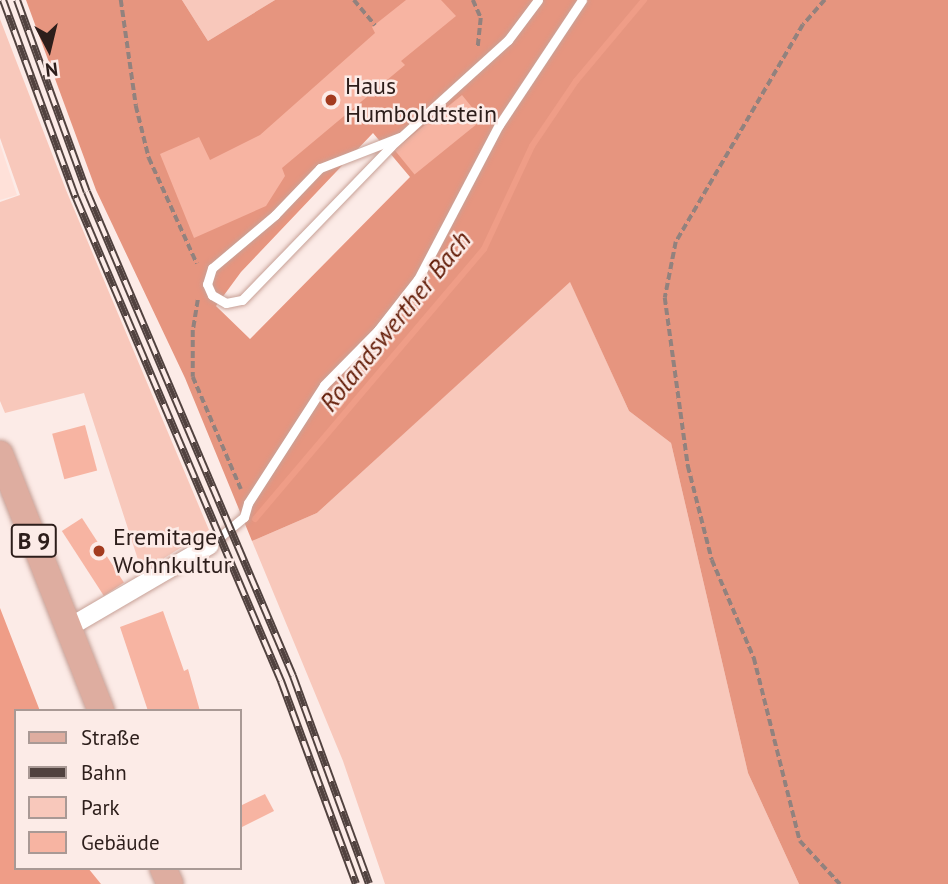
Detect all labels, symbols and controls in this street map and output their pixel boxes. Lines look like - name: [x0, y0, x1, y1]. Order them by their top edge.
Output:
- north arrow: [14, 14, 84, 84]
- text: N: [44, 57, 59, 83]
- place label: Haus Humboldtstein: [345, 72, 497, 128]
- marker: Haus Humboldtstein: [323, 92, 339, 108]
- water label: Rolandswerther Bach: [313, 225, 477, 417]
- road number: B 9: [9, 522, 58, 561]
- place label: Eremitage Wohnkultur: [113, 523, 232, 579]
- marker: Eremitage Wohnkultur: [91, 543, 107, 559]
- legend: [14, 709, 242, 870]
- text: Straße: [81, 724, 140, 751]
- text: Bahn: [81, 759, 127, 786]
- text: Park: [81, 794, 120, 821]
- text: Gebäude: [81, 829, 160, 856]

